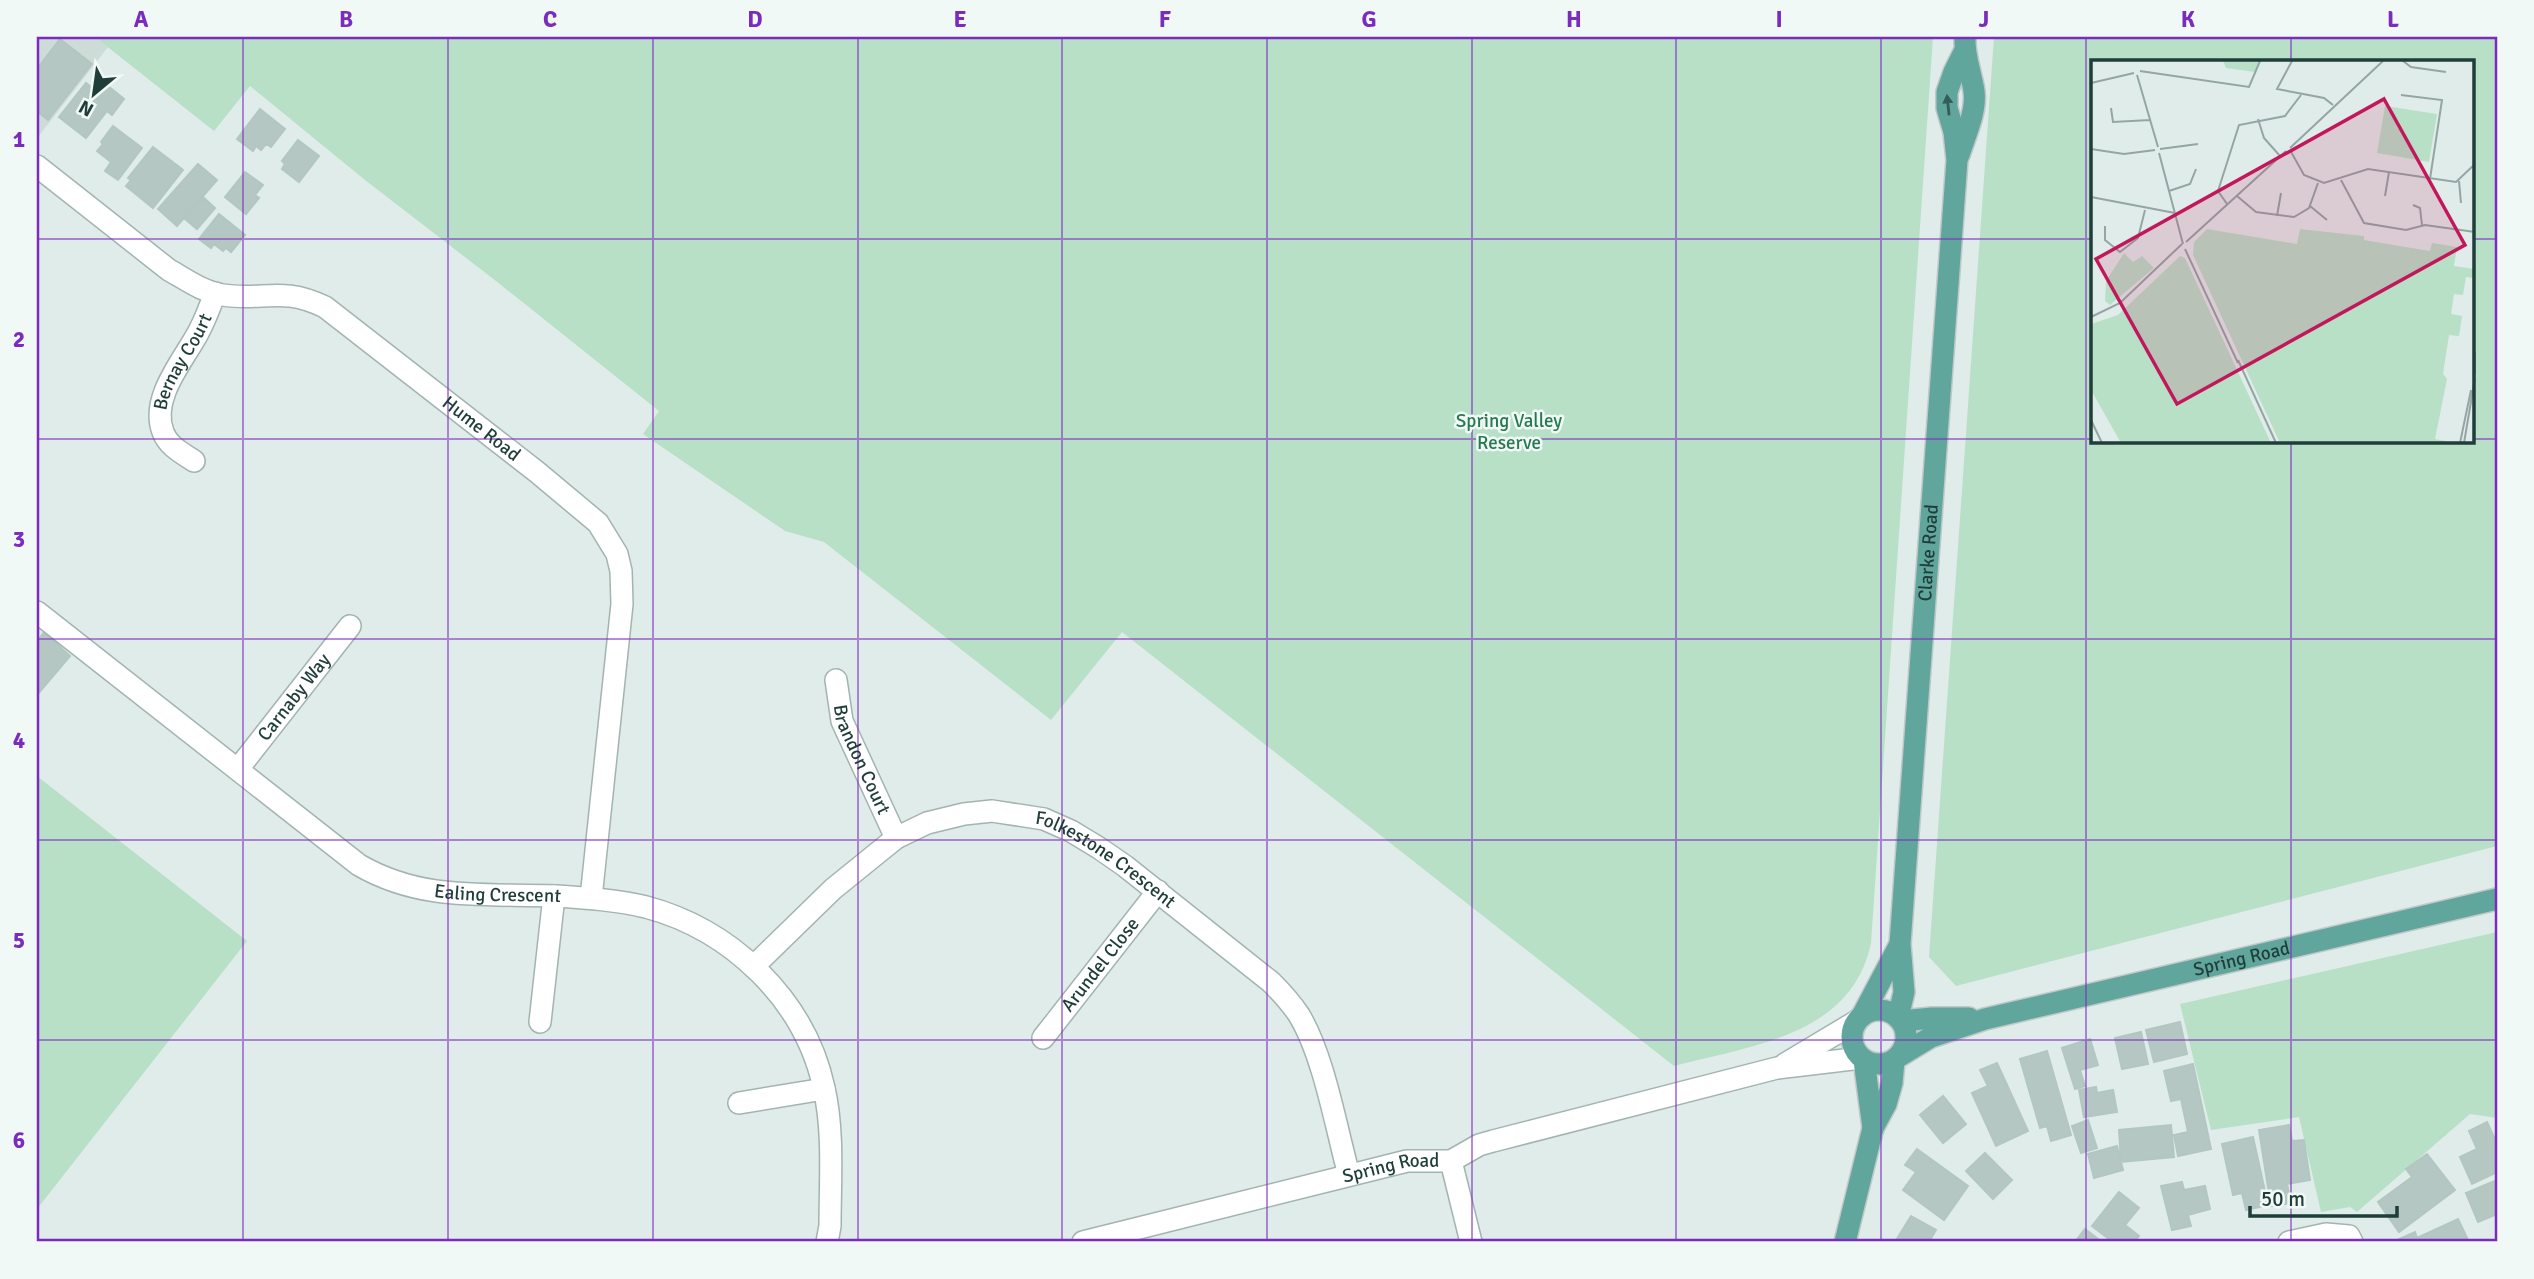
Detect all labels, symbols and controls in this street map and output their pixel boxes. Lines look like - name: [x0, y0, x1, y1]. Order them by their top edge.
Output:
- text: A: [134, 5, 149, 34]
- text: B: [339, 5, 353, 34]
- text: C: [543, 5, 557, 34]
- text: D: [747, 5, 763, 34]
- text: E: [953, 5, 967, 34]
- text: F: [1159, 5, 1171, 34]
- text: G: [1361, 5, 1377, 34]
- text: H: [1566, 5, 1582, 34]
- text: I: [1775, 5, 1783, 34]
- text: J: [1979, 5, 1989, 34]
- text: K: [2181, 5, 2196, 34]
- text: L: [2387, 5, 2399, 34]
- north arrow: [60, 60, 130, 130]
- inset map: [2091, 60, 2474, 443]
- text: N: [75, 94, 98, 122]
- one-way arrow: [1943, 94, 1954, 116]
- text: 1: [13, 125, 25, 154]
- street label: Bernay Court: [148, 310, 218, 412]
- text: 2: [13, 325, 25, 354]
- street label: Hume Road: [437, 391, 525, 467]
- park label: Spring Valley Reserve: [1456, 409, 1562, 455]
- street label: Clarke Road: [1913, 503, 1944, 602]
- text: 3: [13, 525, 25, 554]
- street label: Carnaby Way: [252, 649, 336, 746]
- street label: Brandon Court: [828, 703, 896, 819]
- text: 4: [13, 726, 25, 755]
- street label: Folkestone Crescent: [1034, 806, 1181, 914]
- street label: Ealing Crescent: [433, 879, 562, 908]
- street label: Arundel Close: [1056, 913, 1145, 1017]
- text: 5: [13, 926, 25, 955]
- street label: Spring Road: [2191, 936, 2292, 982]
- text: 6: [13, 1126, 25, 1155]
- street label: Spring Road: [1340, 1149, 1439, 1189]
- scale bar: [2250, 1174, 2398, 1218]
- text: 50 m: [2261, 1186, 2305, 1212]

